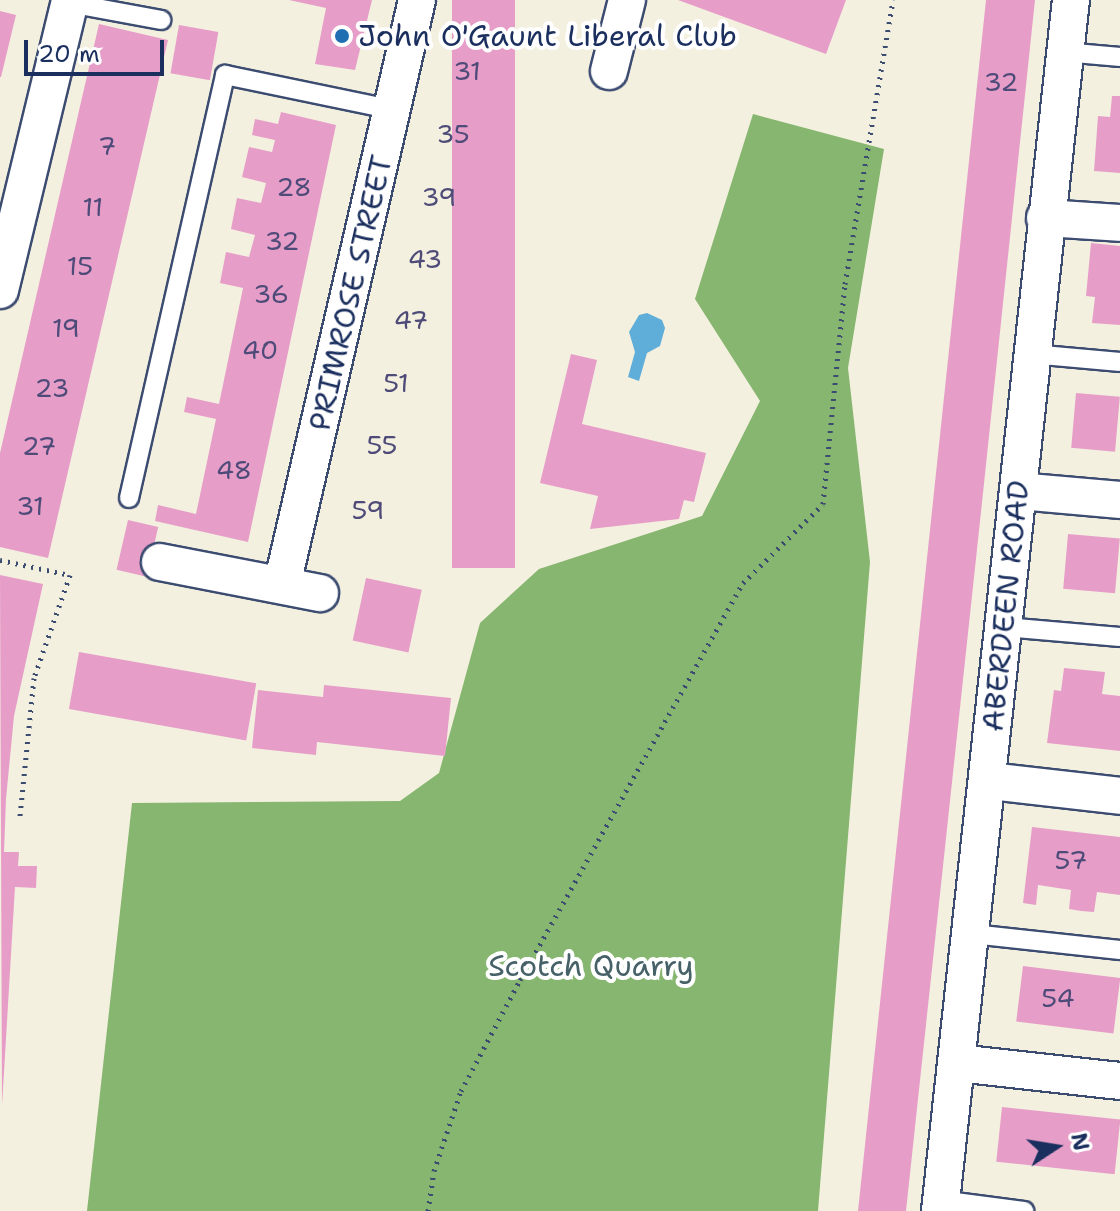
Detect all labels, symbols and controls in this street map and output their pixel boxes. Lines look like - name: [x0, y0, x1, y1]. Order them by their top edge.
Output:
- place label: John O'Gaunt Liberal Club: [358, 18, 737, 54]
- scale bar: [28, 24, 168, 74]
- marker: John O'Gaunt Liberal Club: [333, 27, 351, 45]
- text: 20 m: [38, 38, 100, 70]
- house number: 31: [453, 55, 481, 87]
- house number: 32: [984, 66, 1018, 98]
- house number: 35: [436, 118, 470, 150]
- house number: 7: [98, 130, 116, 162]
- street label: PRIMROSE STREET: [302, 152, 400, 434]
- house number: 28: [276, 171, 312, 203]
- house number: 39: [422, 181, 456, 213]
- house number: 11: [83, 191, 103, 223]
- house number: 32: [265, 225, 299, 257]
- house number: 43: [408, 243, 442, 275]
- house number: 15: [67, 250, 93, 282]
- house number: 36: [253, 278, 289, 310]
- house number: 47: [394, 304, 428, 336]
- house number: 19: [52, 312, 80, 344]
- house number: 40: [242, 334, 278, 366]
- house number: 51: [383, 367, 409, 399]
- house number: 23: [34, 372, 70, 404]
- house number: 55: [366, 429, 398, 461]
- house number: 27: [22, 430, 56, 462]
- house number: 48: [216, 454, 252, 486]
- street label: ABERDEEN ROAD: [975, 479, 1037, 733]
- house number: 31: [16, 490, 44, 522]
- house number: 59: [352, 494, 384, 526]
- house number: 57: [1055, 844, 1087, 876]
- park label: Scotch Quarry: [488, 948, 694, 984]
- house number: 54: [1041, 982, 1075, 1014]
- north arrow: [1016, 1107, 1096, 1187]
- text: N: [1064, 1130, 1096, 1153]

